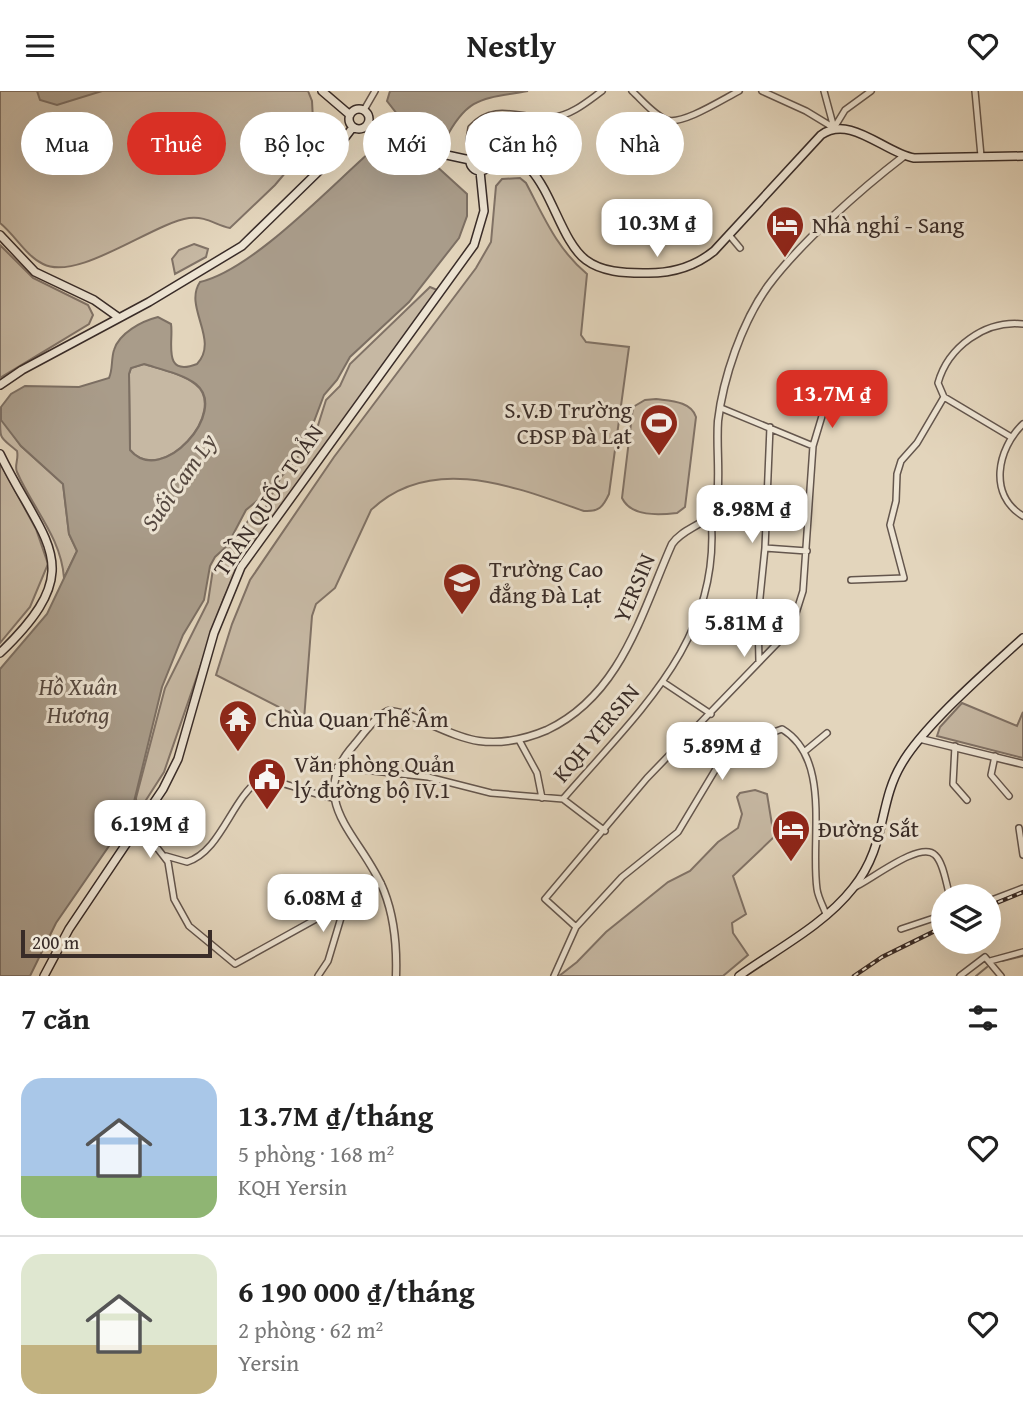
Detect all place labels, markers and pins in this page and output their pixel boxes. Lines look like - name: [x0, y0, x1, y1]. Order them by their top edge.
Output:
- pin: 10.3M ₫: [592, 199, 722, 259]
- hotel icon: Nhà nghỉ - Sang: [764, 204, 806, 259]
- place label: Nhà nghỉ - Sang: [812, 208, 965, 241]
- pin: 13.7M ₫: [767, 371, 897, 430]
- place label: S.V.Đ Trường CĐSP Đà Lạt: [504, 393, 633, 452]
- sports icon: S.V.Đ Trường CĐSP Đà Lạt: [638, 402, 680, 457]
- pin: 8.98M ₫: [687, 485, 817, 545]
- place label: Trường Cao đẳng Đà Lạt: [489, 552, 603, 611]
- school or university icon: Trường Cao đẳng Đà Lạt: [441, 561, 483, 616]
- pin: 5.81M ₫: [679, 599, 809, 659]
- temple icon: Chùa Quan Thế Âm: [217, 698, 259, 753]
- place label: Chùa Quan Thế Âm: [265, 702, 449, 735]
- pin: 5.89M ₫: [657, 723, 787, 782]
- place label: Văn phòng Quản lý đường bộ IV.1: [294, 747, 455, 806]
- public building icon: Văn phòng Quản lý đường bộ IV.1: [246, 756, 288, 811]
- pin: 6.19M ₫: [85, 801, 215, 860]
- hotel icon: Đường Sắt: [770, 808, 812, 863]
- place label: Đường Sắt: [818, 812, 919, 845]
- pin: 6.08M ₫: [258, 875, 388, 934]

